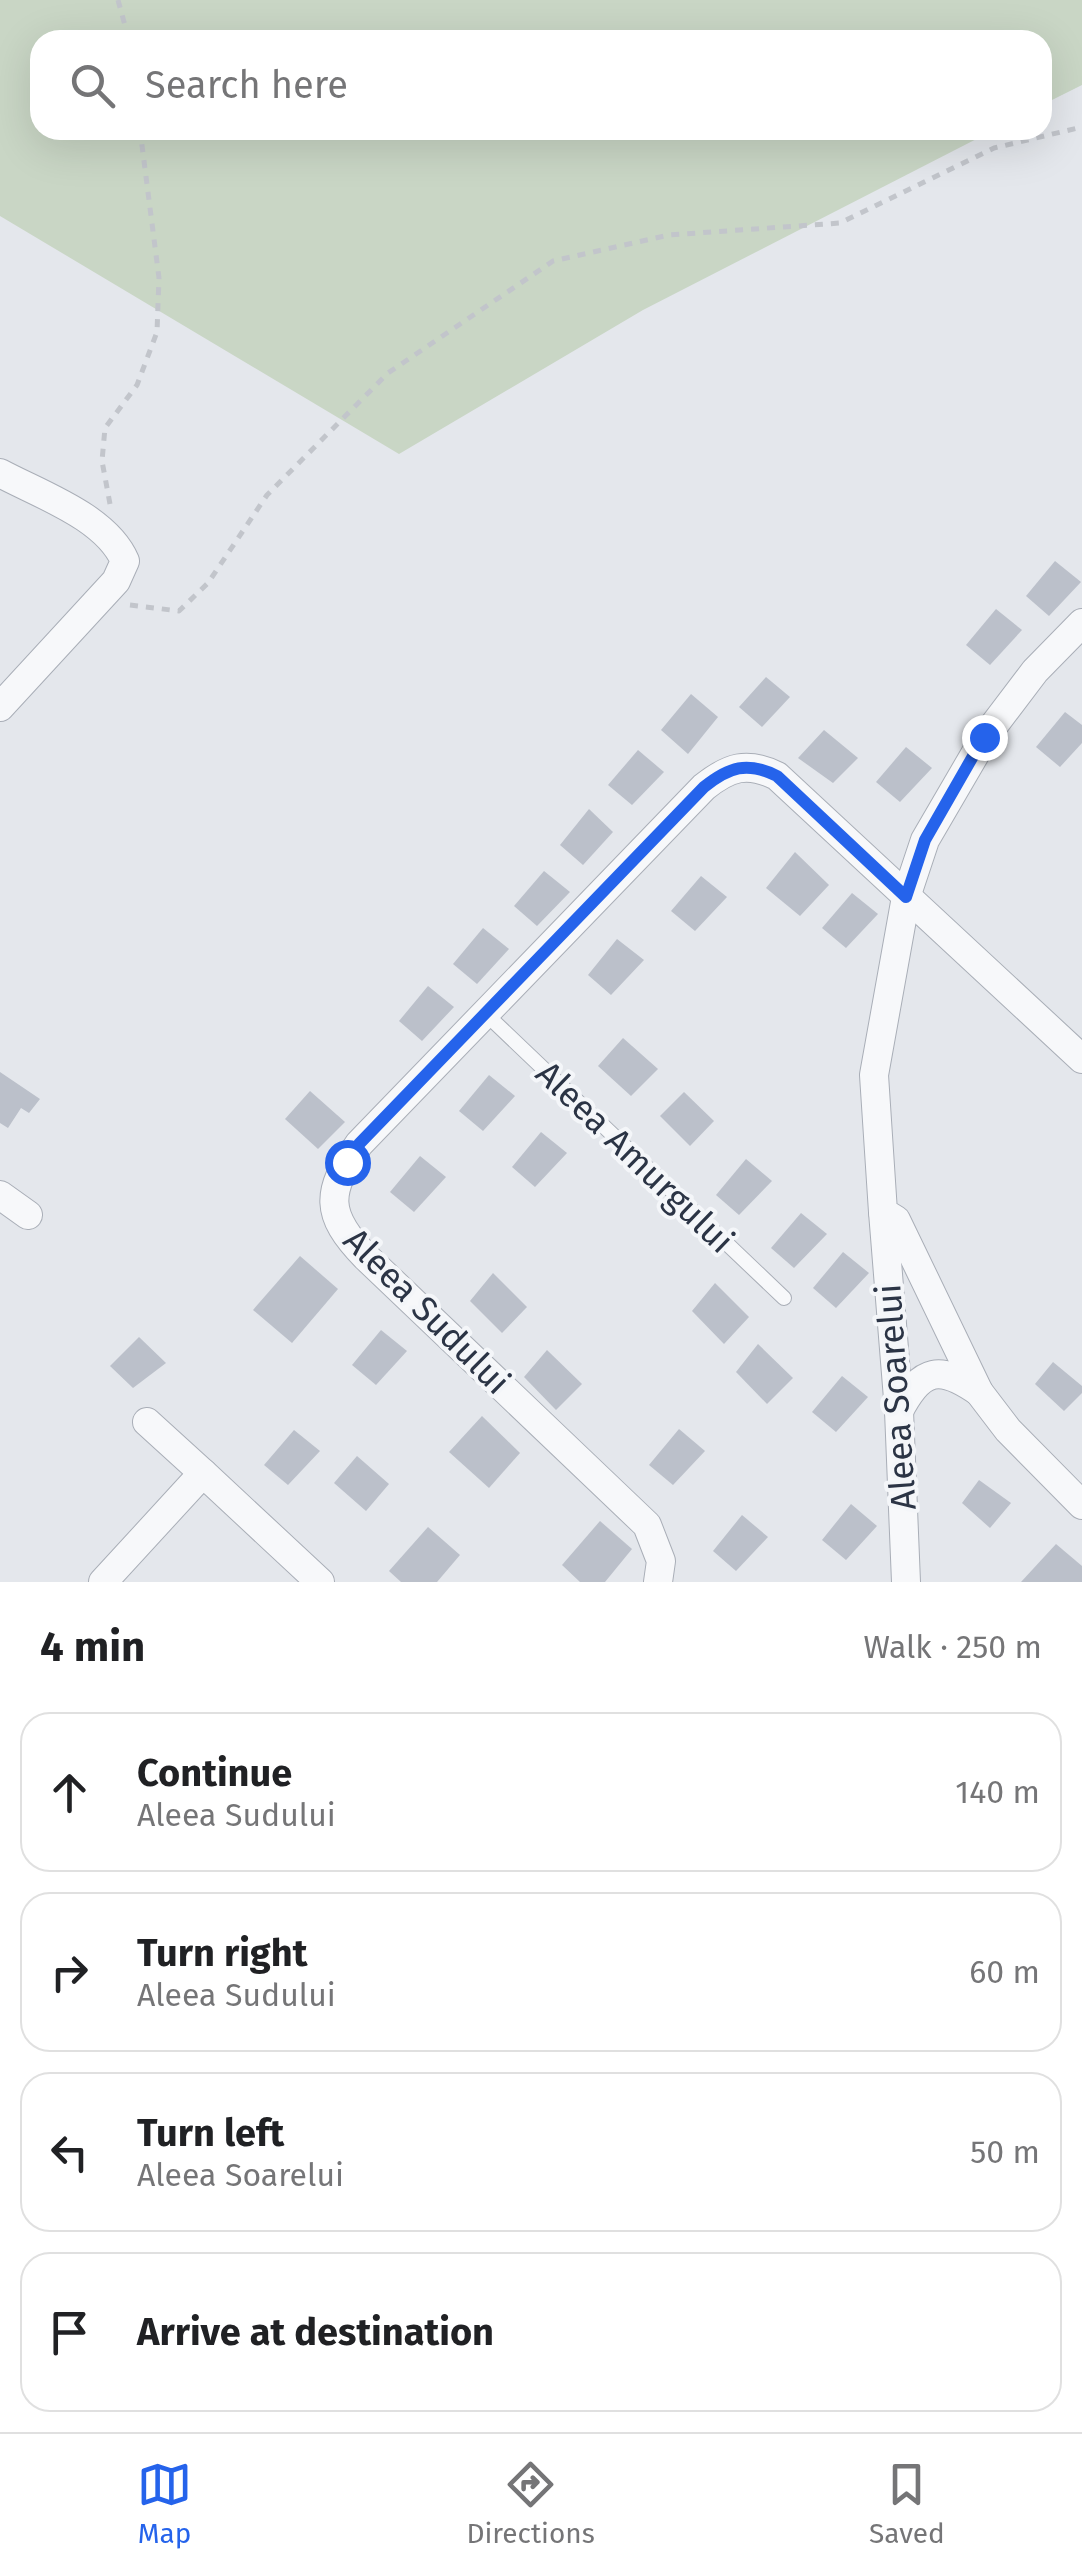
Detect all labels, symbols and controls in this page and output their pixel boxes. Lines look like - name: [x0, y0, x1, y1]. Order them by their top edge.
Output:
- search box: [30, 30, 1052, 140]
- icon: search: [65, 58, 120, 113]
- text: Search here: [145, 62, 348, 108]
- route end: [962, 715, 1008, 761]
- street label: Aleea Amurgului: [527, 1052, 743, 1262]
- route start: [325, 1140, 371, 1186]
- street label: Aleea Sudului: [335, 1219, 519, 1403]
- street label: Aleea Soarelui: [867, 1283, 925, 1511]
- text: 4 min: [40, 1622, 145, 1672]
- text: Walk · 250 m: [863, 1628, 1042, 1666]
- text: Continue: [137, 1750, 292, 1796]
- icon: ahead: [42, 1765, 97, 1820]
- text: 140 m: [955, 1773, 1040, 1811]
- text: Aleea Sudului: [137, 1796, 336, 1834]
- text: Turn right: [137, 1930, 307, 1976]
- icon: right: [42, 1945, 97, 2000]
- text: 60 m: [969, 1953, 1040, 1991]
- text: Aleea Sudului: [137, 1976, 336, 2014]
- text: Turn left: [137, 2110, 284, 2156]
- icon: left: [42, 2125, 97, 2180]
- text: 50 m: [970, 2133, 1040, 2171]
- text: Aleea Soarelui: [137, 2156, 344, 2194]
- icon: arrive: [42, 2305, 97, 2360]
- text: Arrive at destination: [137, 2309, 494, 2355]
- tab: Map: [137, 2457, 192, 2550]
- tab: Directions: [466, 2457, 595, 2550]
- tab: Saved: [869, 2457, 945, 2550]

